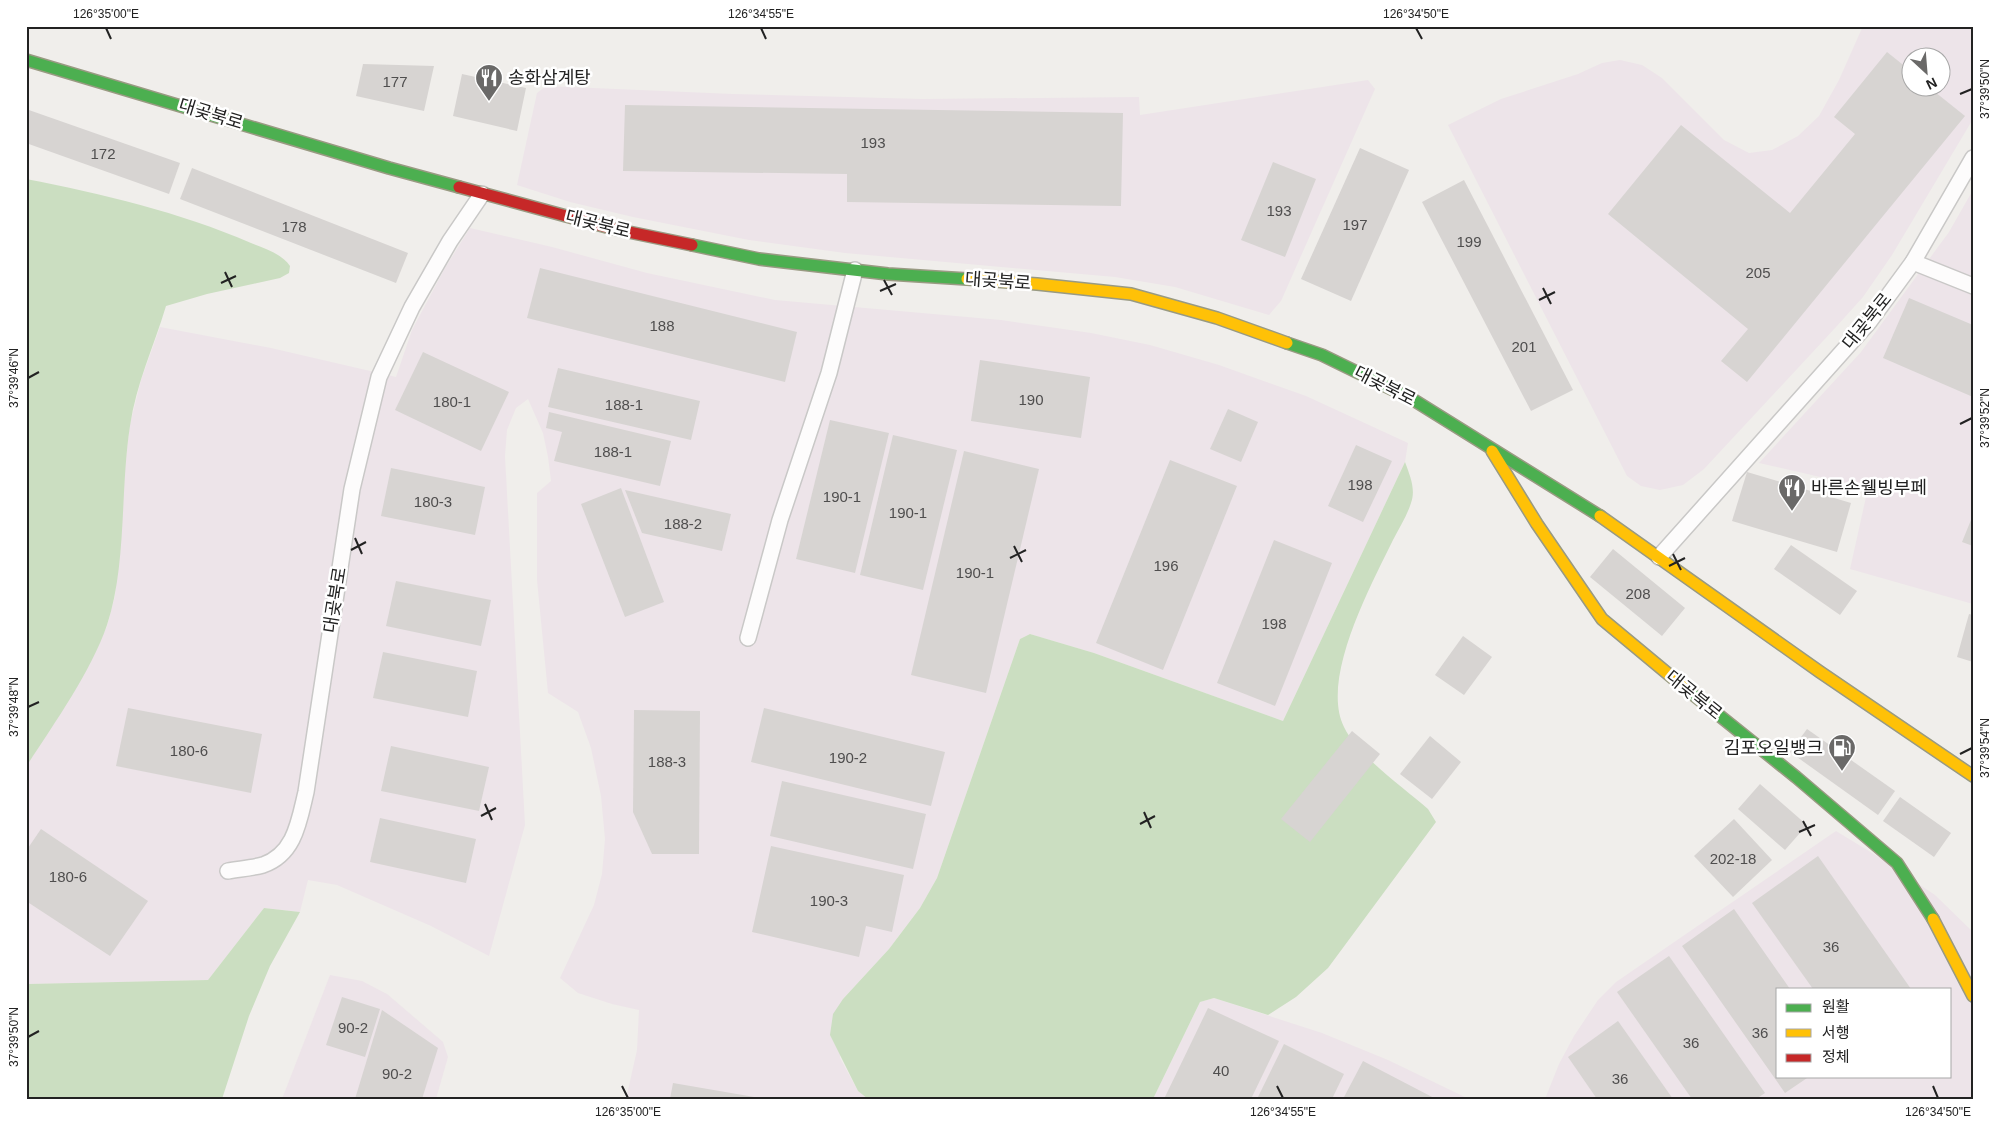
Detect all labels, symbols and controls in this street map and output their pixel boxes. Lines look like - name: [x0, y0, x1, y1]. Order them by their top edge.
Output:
- text: 126°35'00"E: [73, 7, 139, 21]
- text: 126°34'55"E: [728, 7, 794, 21]
- text: 126°34'50"E: [1383, 7, 1449, 21]
- north arrow: [1902, 48, 1952, 98]
- text: 37°39'50"N: [1978, 59, 1992, 119]
- restaurant icon: 송화삼계탕: [474, 63, 504, 102]
- place label: 송화삼계탕: [508, 68, 591, 88]
- house number: 177: [382, 73, 408, 90]
- text: N: [1924, 74, 1940, 93]
- street label: 대곶북로: [176, 95, 246, 133]
- house number: 193: [860, 134, 886, 151]
- house number: 172: [90, 145, 116, 162]
- house number: 193: [1266, 202, 1292, 219]
- street label: 대곶북로: [563, 206, 633, 242]
- house number: 197: [1342, 216, 1368, 233]
- house number: 178: [281, 218, 307, 235]
- house number: 199: [1456, 233, 1482, 250]
- house number: 205: [1745, 264, 1771, 281]
- street label: 대곶북로: [964, 269, 1032, 293]
- street label: 대곶북로: [1838, 289, 1896, 353]
- house number: 188: [649, 317, 675, 334]
- house number: 201: [1511, 338, 1537, 355]
- text: 37°39'46"N: [7, 348, 21, 408]
- street label: 대곶북로: [1351, 362, 1419, 410]
- text: 37°39'52"N: [1978, 388, 1992, 448]
- house number: 190: [1018, 391, 1044, 408]
- house number: 180-1: [433, 393, 471, 410]
- house number: 188-1: [605, 396, 643, 413]
- house number: 188-1: [594, 443, 632, 460]
- restaurant icon: 바른손웰빙부페: [1777, 473, 1807, 512]
- house number: 198: [1347, 476, 1373, 493]
- place label: 바른손웰빙부페: [1811, 478, 1927, 498]
- house number: 190-1: [823, 488, 861, 505]
- house number: 180-3: [414, 493, 452, 510]
- house number: 190-1: [889, 504, 927, 521]
- house number: 188-2: [664, 515, 702, 532]
- house number: 196: [1153, 557, 1179, 574]
- house number: 190-1: [956, 564, 994, 581]
- street label: 대곶북로: [320, 566, 350, 634]
- house number: 208: [1625, 585, 1651, 602]
- house number: 198: [1261, 615, 1287, 632]
- street label: 대곶북로: [1662, 666, 1726, 724]
- text: 37°39'48"N: [7, 677, 21, 737]
- text: 37°39'54"N: [1978, 718, 1992, 778]
- fuel station icon: 김포오일뱅크: [1827, 733, 1857, 772]
- place label: 김포오일뱅크: [1724, 738, 1823, 758]
- house number: 180-6: [170, 742, 208, 759]
- house number: 190-2: [829, 749, 867, 766]
- house number: 188-3: [648, 753, 686, 770]
- house number: 202-18: [1710, 850, 1756, 867]
- house number: 180-6: [49, 868, 87, 885]
- house number: 190-3: [810, 892, 848, 909]
- house number: 36: [1823, 938, 1839, 955]
- legend: [1776, 988, 1952, 1078]
- text: 원활: [1822, 998, 1850, 1015]
- text: 37°39'50"N: [7, 1007, 21, 1067]
- house number: 90-2: [338, 1019, 368, 1036]
- house number: 36: [1752, 1024, 1768, 1041]
- text: 서행: [1822, 1024, 1850, 1041]
- house number: 36: [1683, 1034, 1699, 1051]
- text: 정체: [1822, 1048, 1850, 1065]
- house number: 40: [1213, 1062, 1229, 1079]
- house number: 90-2: [382, 1065, 412, 1082]
- house number: 36: [1612, 1070, 1628, 1087]
- text: 126°35'00"E: [595, 1105, 661, 1119]
- text: 126°34'55"E: [1250, 1105, 1316, 1119]
- text: 126°34'50"E: [1905, 1105, 1971, 1119]

